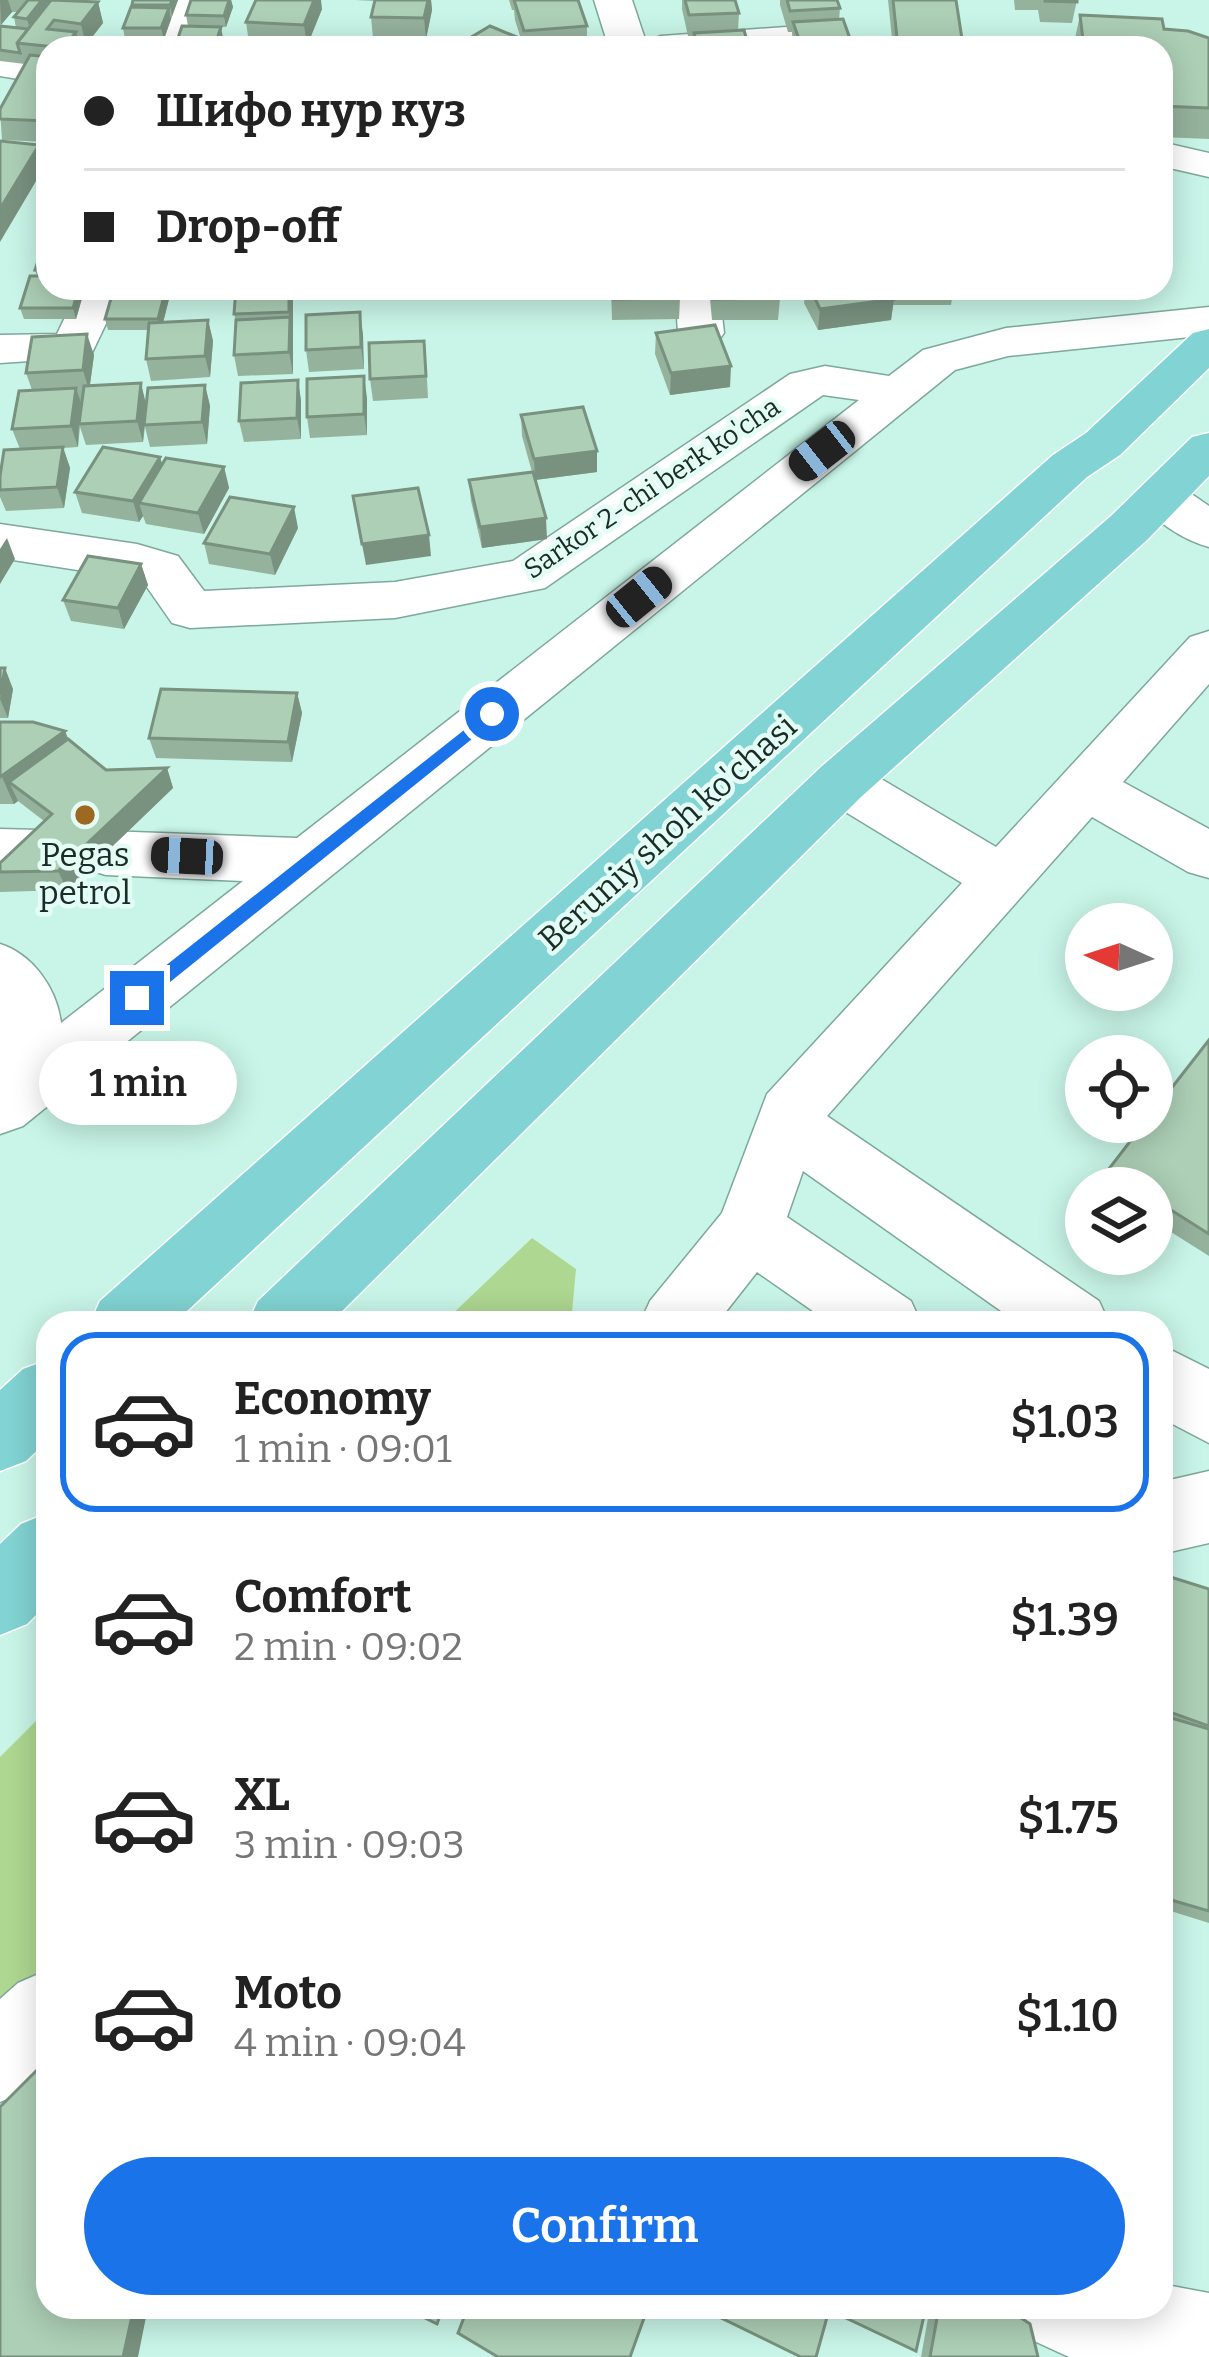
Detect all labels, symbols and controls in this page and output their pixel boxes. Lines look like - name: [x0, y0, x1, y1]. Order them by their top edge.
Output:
- text: Шифо нур куз: [156, 84, 466, 138]
- text: Drop-off: [156, 200, 340, 254]
- street label: Sarkor 2-chi berk ko'cha: [518, 390, 786, 586]
- car: [783, 415, 861, 487]
- car: [600, 560, 678, 634]
- route start: [465, 687, 519, 741]
- street label: Beruniy shoh ko'chasi: [531, 706, 805, 959]
- marker: Pegas petrol: [72, 802, 98, 828]
- place label: Pegas petrol: [39, 835, 131, 913]
- car: [150, 836, 224, 876]
- north arrow: [1065, 903, 1173, 1011]
- map controls: [1065, 903, 1173, 1275]
- route end: [110, 971, 164, 1025]
- button: locate: [1065, 1035, 1173, 1143]
- callout: 1 min: [38, 1040, 236, 1124]
- text: 1 min: [89, 1060, 187, 1106]
- button: layers: [1065, 1167, 1173, 1275]
- icon: car: [90, 1368, 198, 1476]
- text: Economy: [234, 1372, 431, 1426]
- text: $1.03: [1010, 1395, 1119, 1449]
- text: 1 min · 09:01: [234, 1426, 452, 1472]
- icon: car: [90, 1566, 198, 1674]
- text: Comfort: [234, 1570, 412, 1624]
- text: $1.39: [1010, 1593, 1119, 1647]
- text: 2 min · 09:02: [234, 1624, 463, 1670]
- icon: car: [90, 1764, 198, 1872]
- text: XL: [234, 1768, 290, 1822]
- text: $1.75: [1017, 1791, 1119, 1845]
- text: 3 min · 09:03: [234, 1822, 465, 1868]
- icon: car: [90, 1962, 198, 2070]
- text: Moto: [234, 1966, 342, 2020]
- text: $1.10: [1016, 1989, 1119, 2043]
- text: 4 min · 09:04: [234, 2020, 466, 2066]
- button: Confirm: [84, 2157, 1125, 2295]

